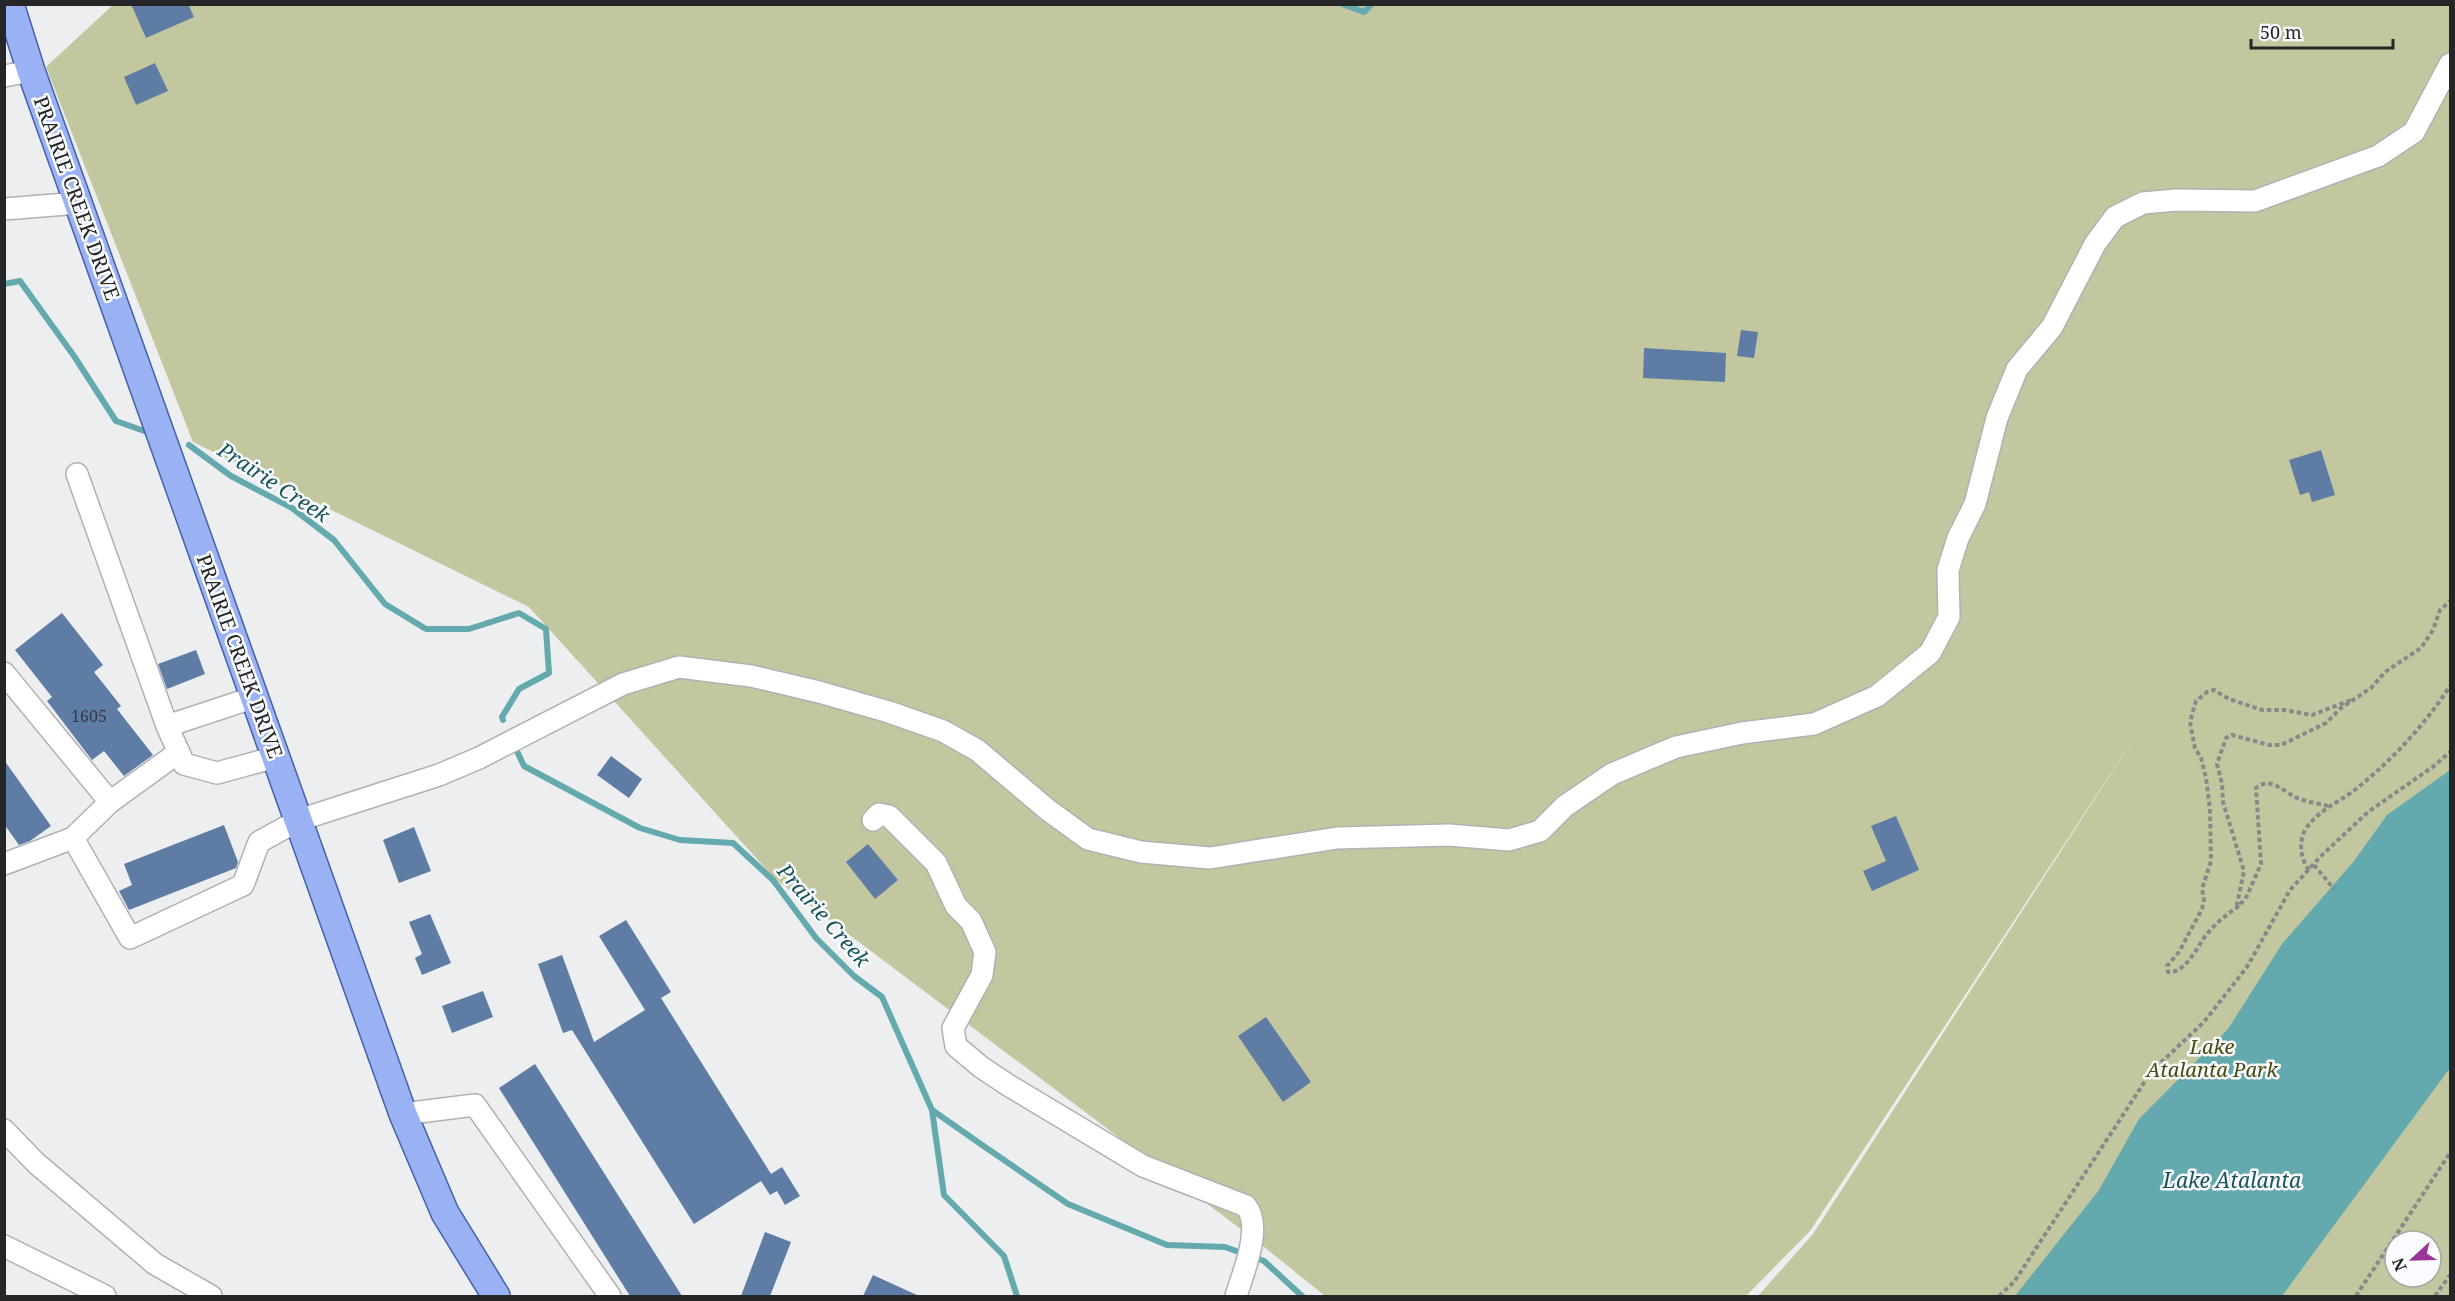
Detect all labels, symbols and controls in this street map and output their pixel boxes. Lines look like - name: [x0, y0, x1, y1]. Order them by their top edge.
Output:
- scale bar: [2251, 12, 2394, 50]
- text: 50 m: [2260, 20, 2302, 44]
- street label: PRAIRIE CREEK DRIVE: [28, 92, 126, 304]
- water label: Prairie Creek: [212, 435, 336, 529]
- street label: PRAIRIE CREEK DRIVE: [191, 550, 289, 762]
- house number: 1605: [71, 705, 107, 727]
- water label: Prairie Creek: [771, 857, 877, 973]
- park label: Lake Atalanta Park: [2144, 1033, 2278, 1083]
- water label: Lake Atalanta: [2162, 1166, 2302, 1194]
- north arrow: [2383, 1229, 2443, 1289]
- text: N: [2386, 1254, 2412, 1275]

